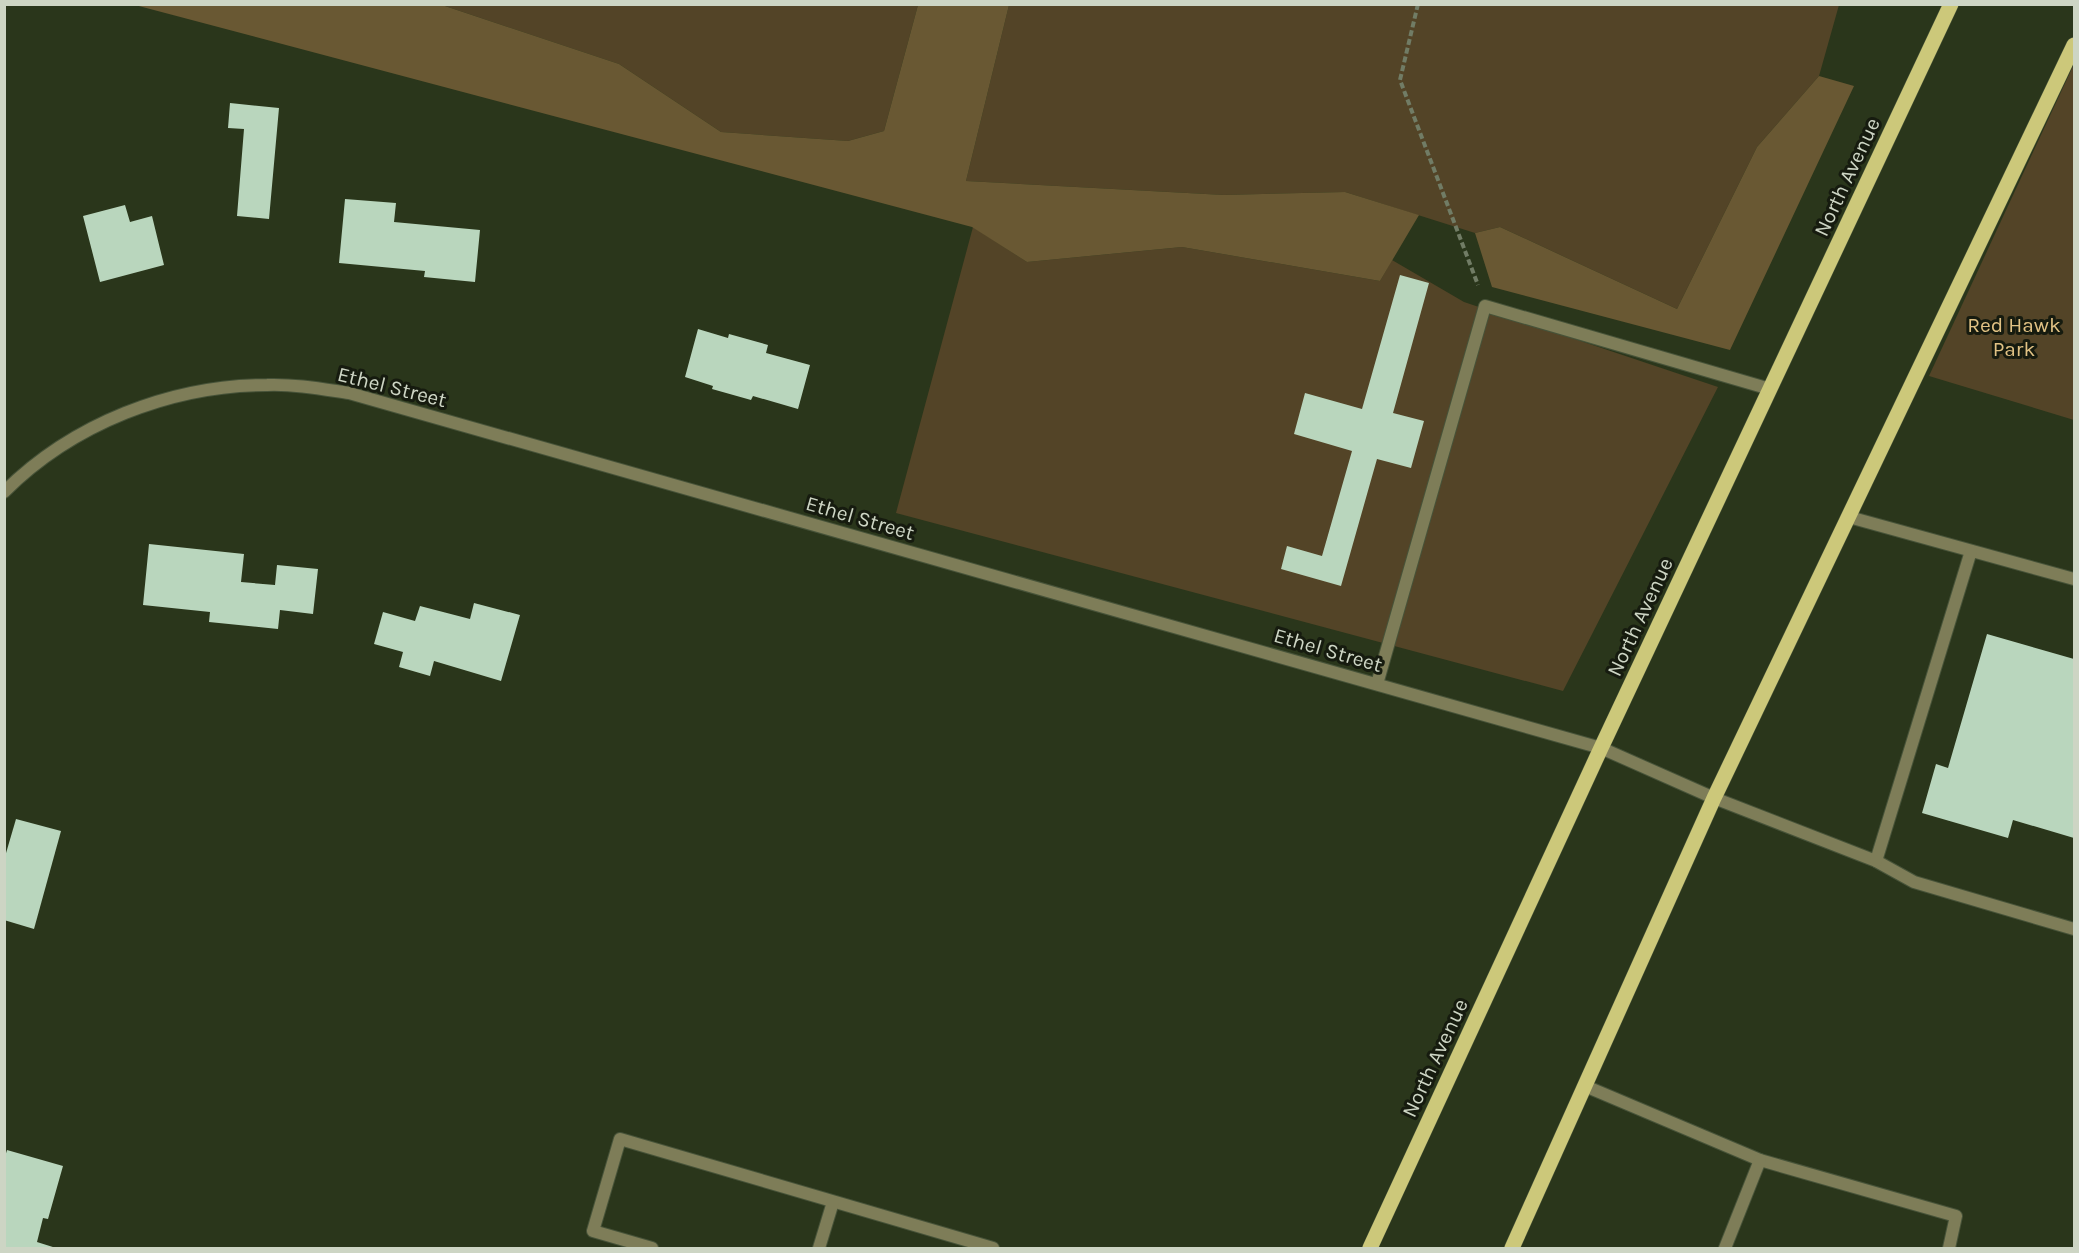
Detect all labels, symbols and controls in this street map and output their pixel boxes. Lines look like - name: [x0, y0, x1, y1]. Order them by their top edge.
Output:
- street label: North Avenue: [1809, 114, 1885, 240]
- park label: Red Hawk Park: [1967, 313, 2061, 361]
- street label: Ethel Street: [335, 362, 449, 412]
- street label: Ethel Street: [803, 491, 917, 545]
- street label: North Avenue: [1602, 554, 1678, 680]
- street label: Ethel Street: [1271, 623, 1385, 677]
- street label: North Avenue: [1397, 995, 1473, 1121]

